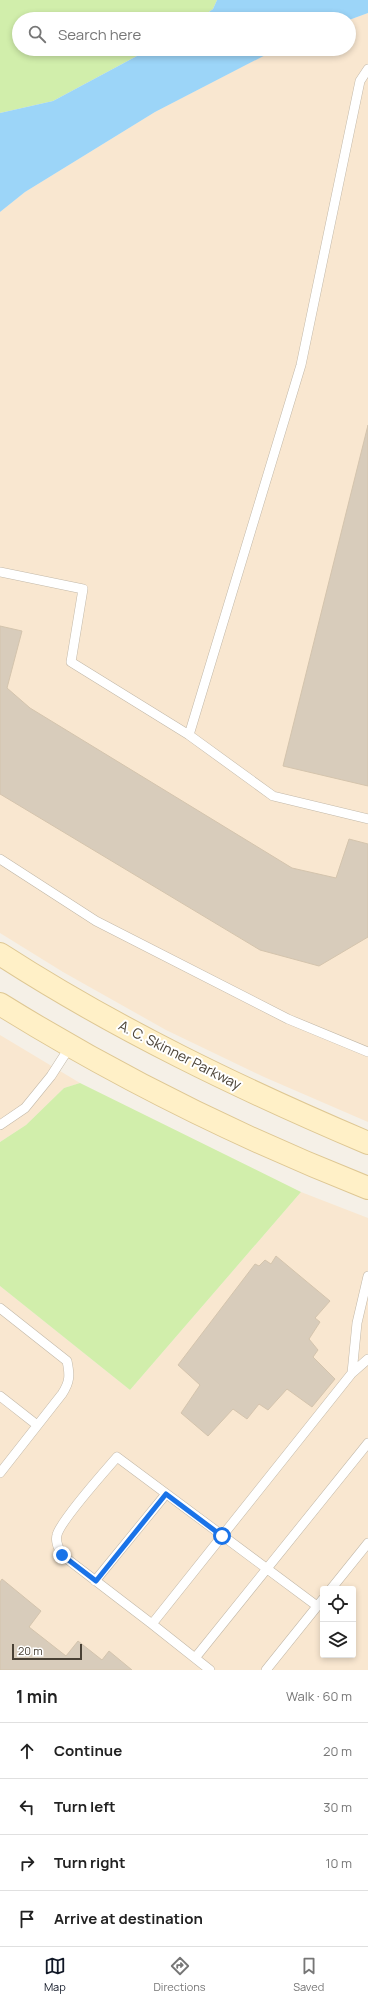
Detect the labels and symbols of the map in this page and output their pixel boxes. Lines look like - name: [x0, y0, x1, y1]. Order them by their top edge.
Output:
- street label: A. C. Skinner Parkway: [116, 1015, 245, 1094]
- route start: [213, 1527, 231, 1545]
- route end: [53, 1546, 71, 1564]
- scale bar: [12, 1642, 82, 1661]

